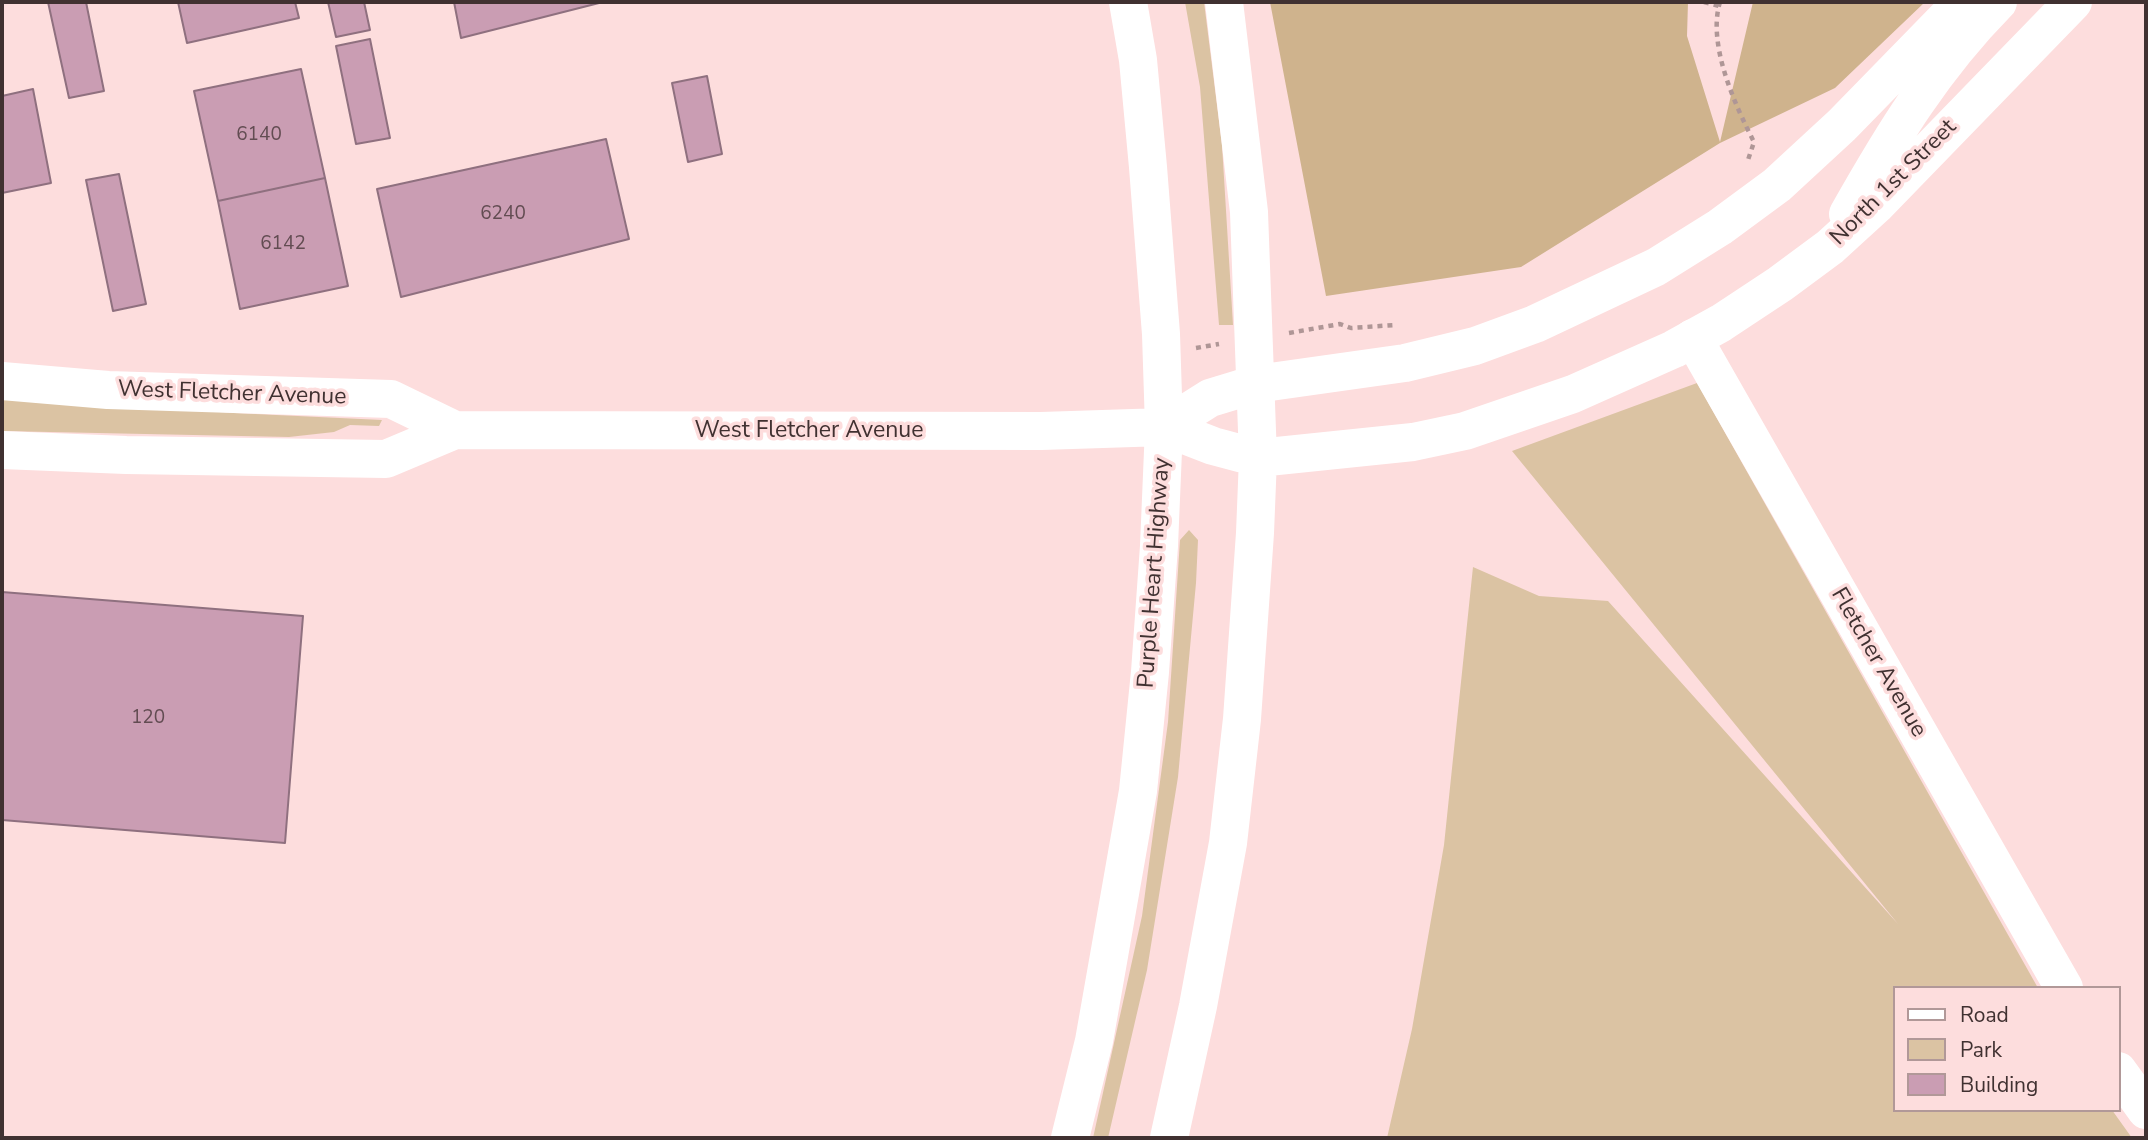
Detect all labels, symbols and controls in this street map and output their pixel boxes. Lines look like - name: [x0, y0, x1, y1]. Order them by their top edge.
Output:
- street label: North 1st Street: [1825, 114, 1963, 252]
- house number: 6140: [236, 124, 282, 146]
- house number: 6240: [480, 203, 526, 225]
- house number: 6142: [260, 233, 306, 255]
- street label: West Fletcher Avenue: [117, 376, 347, 412]
- street label: West Fletcher Avenue: [695, 417, 923, 445]
- street label: Purple Heart Highway: [1133, 457, 1177, 689]
- street label: Fletcher Avenue: [1824, 583, 1932, 743]
- house number: 120: [131, 707, 165, 729]
- legend: [1892, 986, 2120, 1112]
- text: Road: [1960, 1001, 2009, 1029]
- text: Park: [1960, 1036, 2002, 1064]
- text: Building: [1960, 1071, 2038, 1099]

